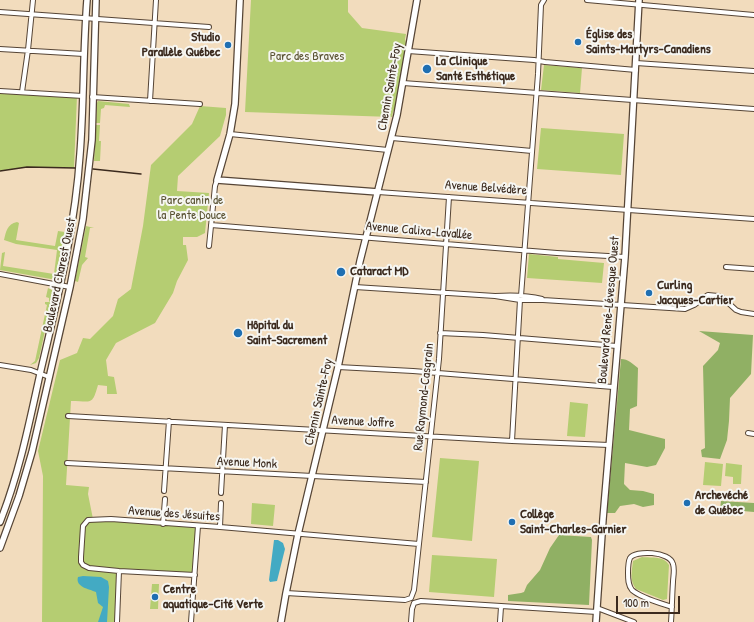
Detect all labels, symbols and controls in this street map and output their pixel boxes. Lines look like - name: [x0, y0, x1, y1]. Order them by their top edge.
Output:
- place label: Église des Saints-Martyrs-Canadiens: [586, 27, 711, 58]
- place label: Studio Parallèle Québec: [142, 30, 220, 61]
- marker: Église des Saints-Martyrs-Canadiens: [573, 37, 583, 47]
- marker: Studio Parallèle Québec: [223, 40, 233, 50]
- street label: Chemin Sainte-Foy: [375, 42, 405, 132]
- park label: Parc des Braves: [270, 49, 344, 65]
- place label: La Clinique Santé Esthétique: [436, 54, 515, 85]
- marker: La Clinique Santé Esthétique: [421, 63, 433, 75]
- street label: Avenue Belvédère: [445, 177, 527, 199]
- park label: Parc canin de la Pente Douce: [158, 193, 226, 224]
- street label: Boulevard Charest Ouest: [40, 216, 80, 334]
- street label: Avenue Calixa-Lavallée: [365, 219, 473, 243]
- street label: Boulevard René-Lévesque Ouest: [595, 235, 623, 385]
- place label: Cataract MD: [350, 264, 408, 280]
- marker: Cataract MD: [335, 266, 347, 278]
- place label: Curling Jacques-Cartier: [657, 278, 733, 309]
- marker: Curling Jacques-Cartier: [644, 288, 654, 298]
- place label: Hôpital du Saint-Sacrement: [247, 318, 327, 349]
- marker: Hôpital du Saint-Sacrement: [232, 327, 244, 339]
- street label: Rue Raymond-Casgrain: [411, 343, 437, 451]
- street label: Chemin Sainte-Foy: [301, 357, 337, 447]
- street label: Avenue Joffre: [331, 413, 395, 431]
- street label: Avenue Monk: [217, 454, 277, 472]
- place label: Archevéché de Québec: [695, 488, 748, 519]
- marker: Archevéché de Québec: [682, 498, 692, 508]
- street label: Avenue des Jésuites: [128, 503, 220, 525]
- place label: Collège Saint-Charles-Garnier: [520, 507, 626, 538]
- marker: Collège Saint-Charles-Garnier: [507, 517, 517, 527]
- place label: Centre aquatique-Cité Verte: [163, 582, 263, 613]
- scale bar: [618, 588, 682, 614]
- marker: Centre aquatique-Cité Verte: [150, 592, 160, 602]
- text: 100 m: [623, 594, 649, 611]

